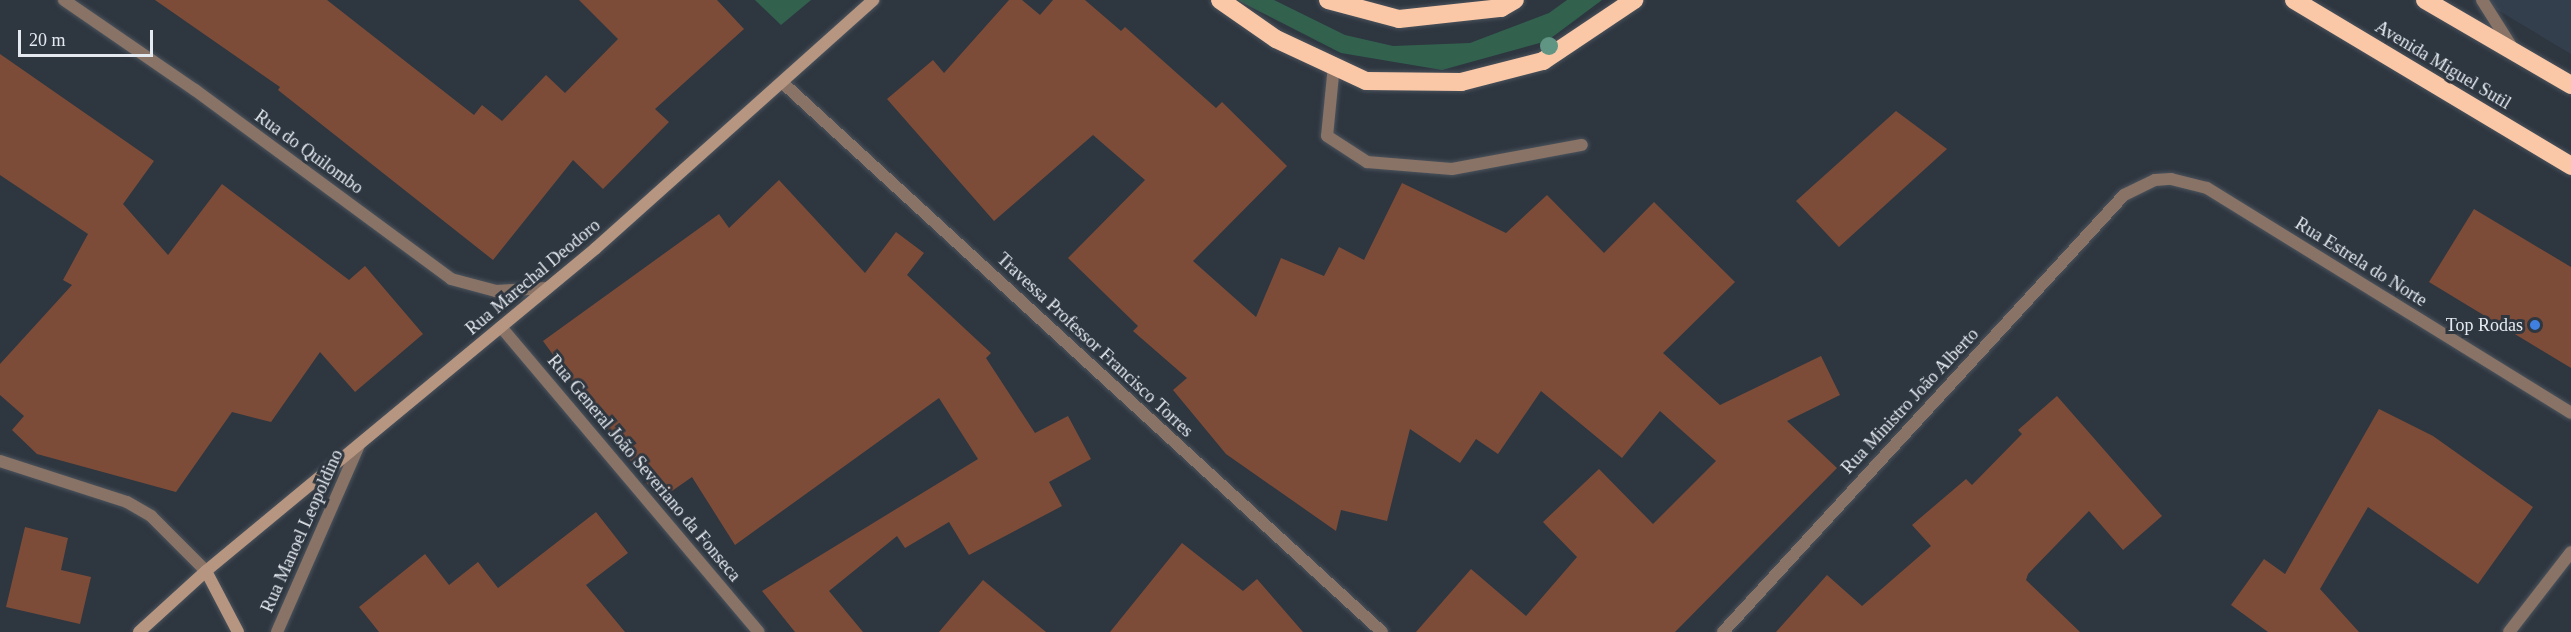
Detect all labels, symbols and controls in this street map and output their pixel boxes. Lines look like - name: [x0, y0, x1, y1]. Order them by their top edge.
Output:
- street label: Avenida Miguel Sutil: [2371, 16, 2515, 114]
- scale bar: [21, 18, 156, 56]
- text: 20 m: [29, 30, 66, 50]
- street label: Rua do Quilombo: [250, 105, 368, 199]
- street label: Rua Estrela do Norte: [2291, 213, 2431, 311]
- street label: Rua Marechal Deodoro: [461, 214, 605, 340]
- street label: Travessa Professor Francisco Torres: [992, 248, 1198, 442]
- place label: Top Rodas: [2446, 314, 2523, 336]
- marker: Top Rodas: [2528, 318, 2542, 332]
- street label: Rua Ministro João Alberto: [1836, 323, 1984, 479]
- street label: Rua General João Severiano da Fonseca: [543, 350, 745, 586]
- street label: Rua Manoel Leopoldino: [256, 446, 348, 616]

